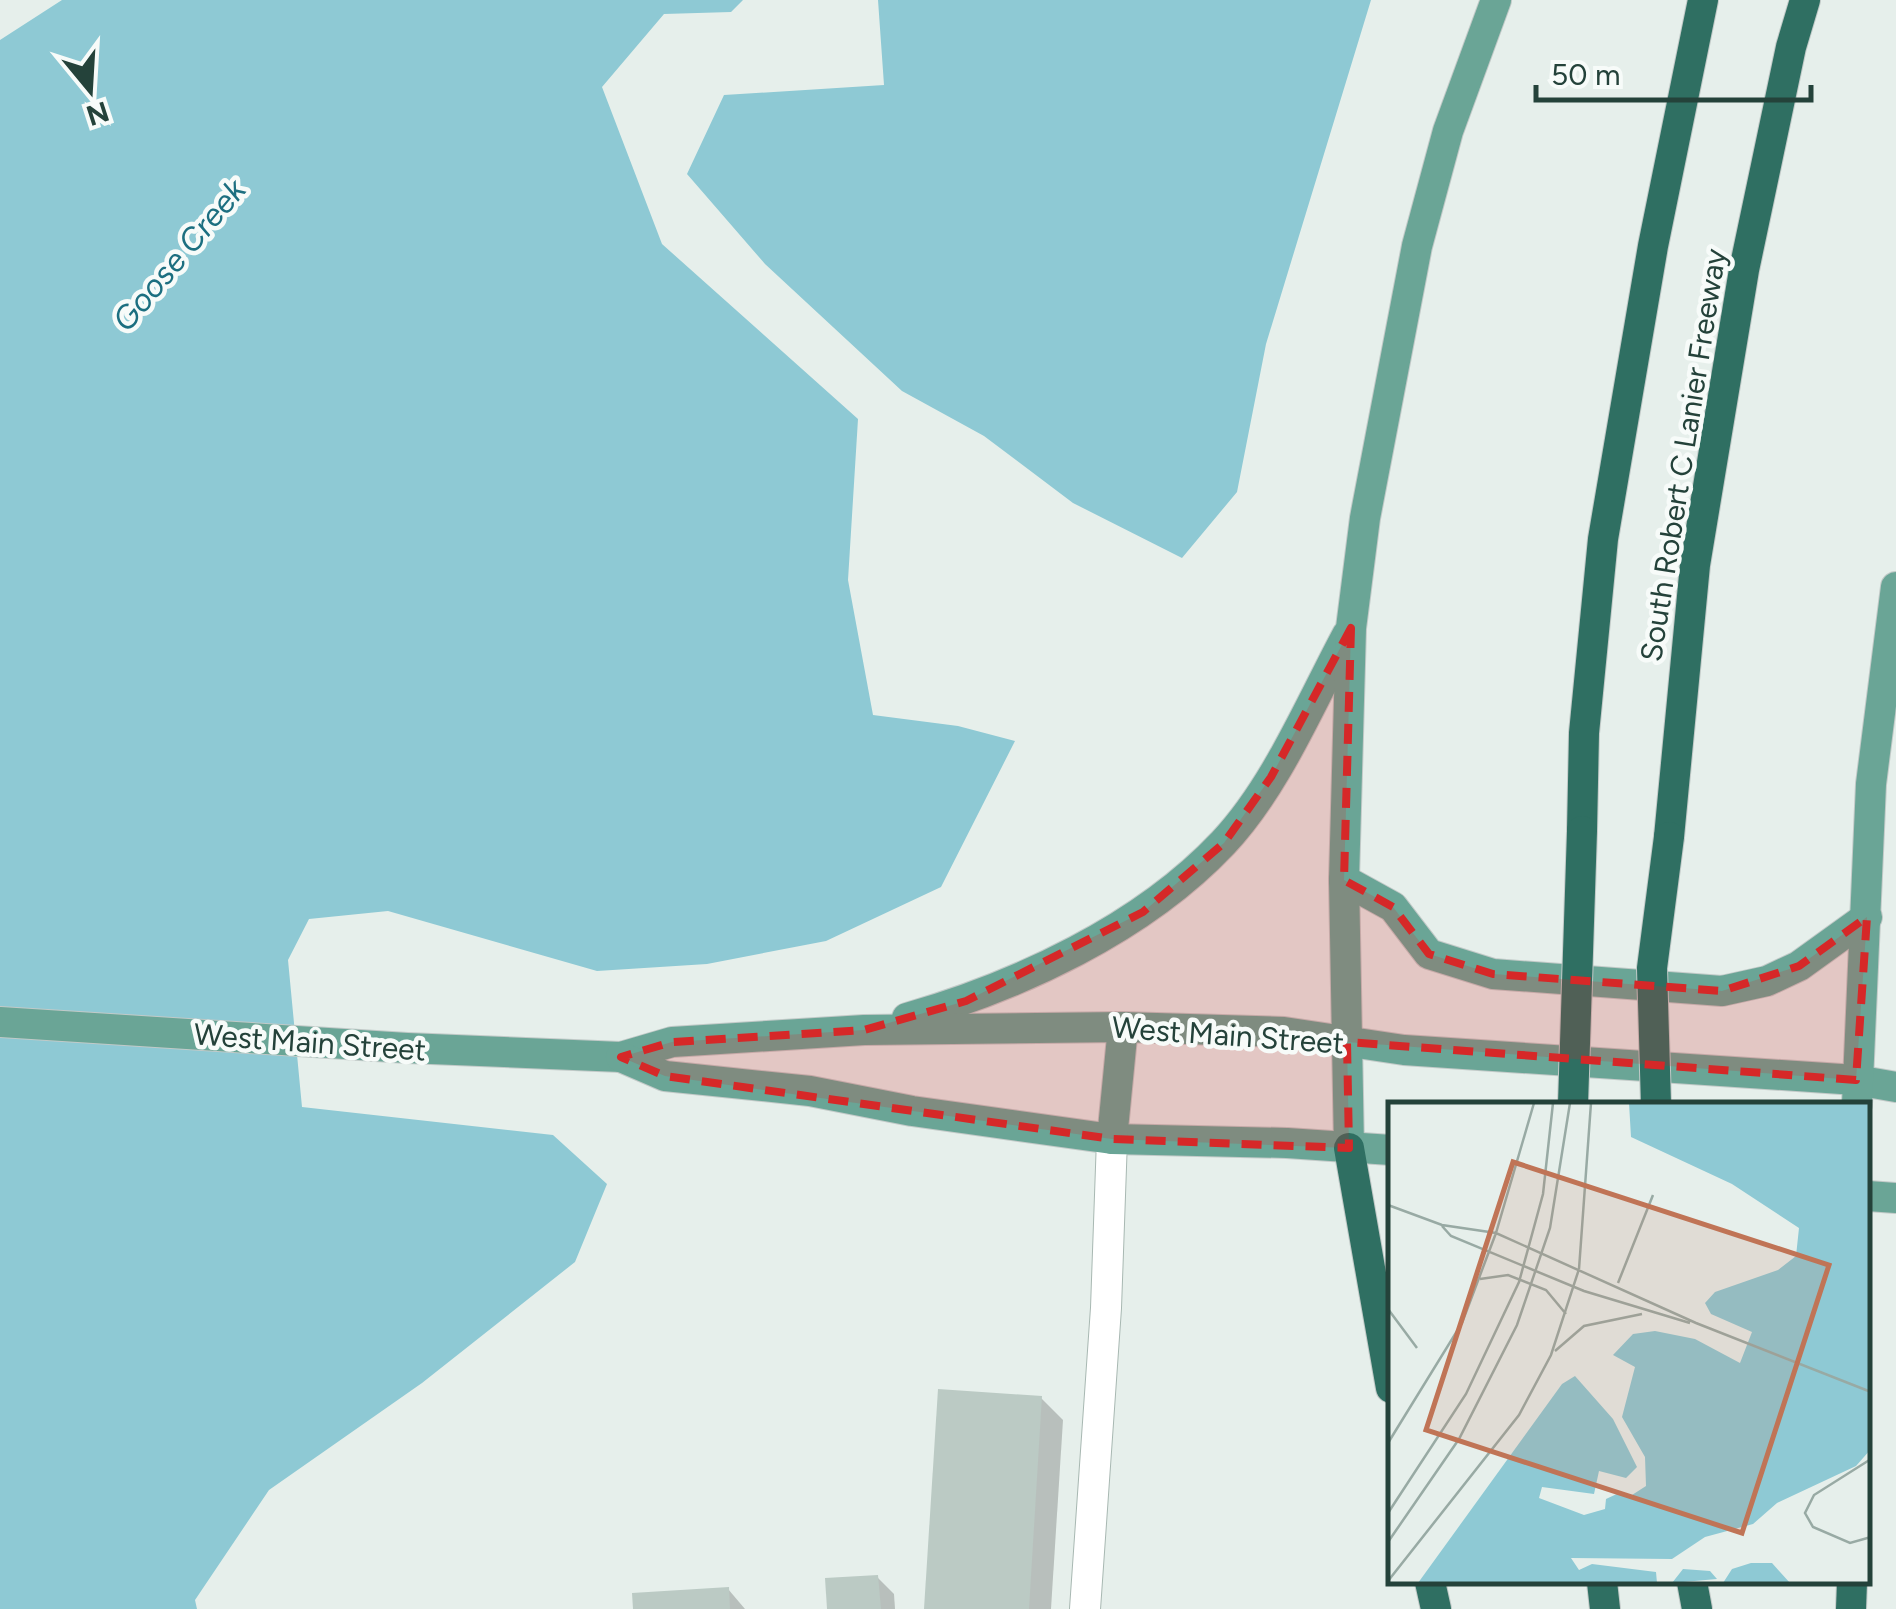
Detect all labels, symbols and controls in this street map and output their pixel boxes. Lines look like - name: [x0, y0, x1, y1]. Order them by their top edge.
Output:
- north arrow: [40, 40, 140, 140]
- scale bar: [1536, 40, 1811, 102]
- text: 50 m: [1551, 56, 1620, 93]
- text: N: [82, 94, 113, 133]
- water label: Goose Creek: [105, 170, 254, 339]
- street label: South Robert C Lanier Freeway: [1632, 246, 1734, 664]
- street label: West Main Street: [1111, 1008, 1345, 1062]
- street label: West Main Street: [193, 1015, 427, 1069]
- inset map: [1388, 1102, 1871, 1584]

